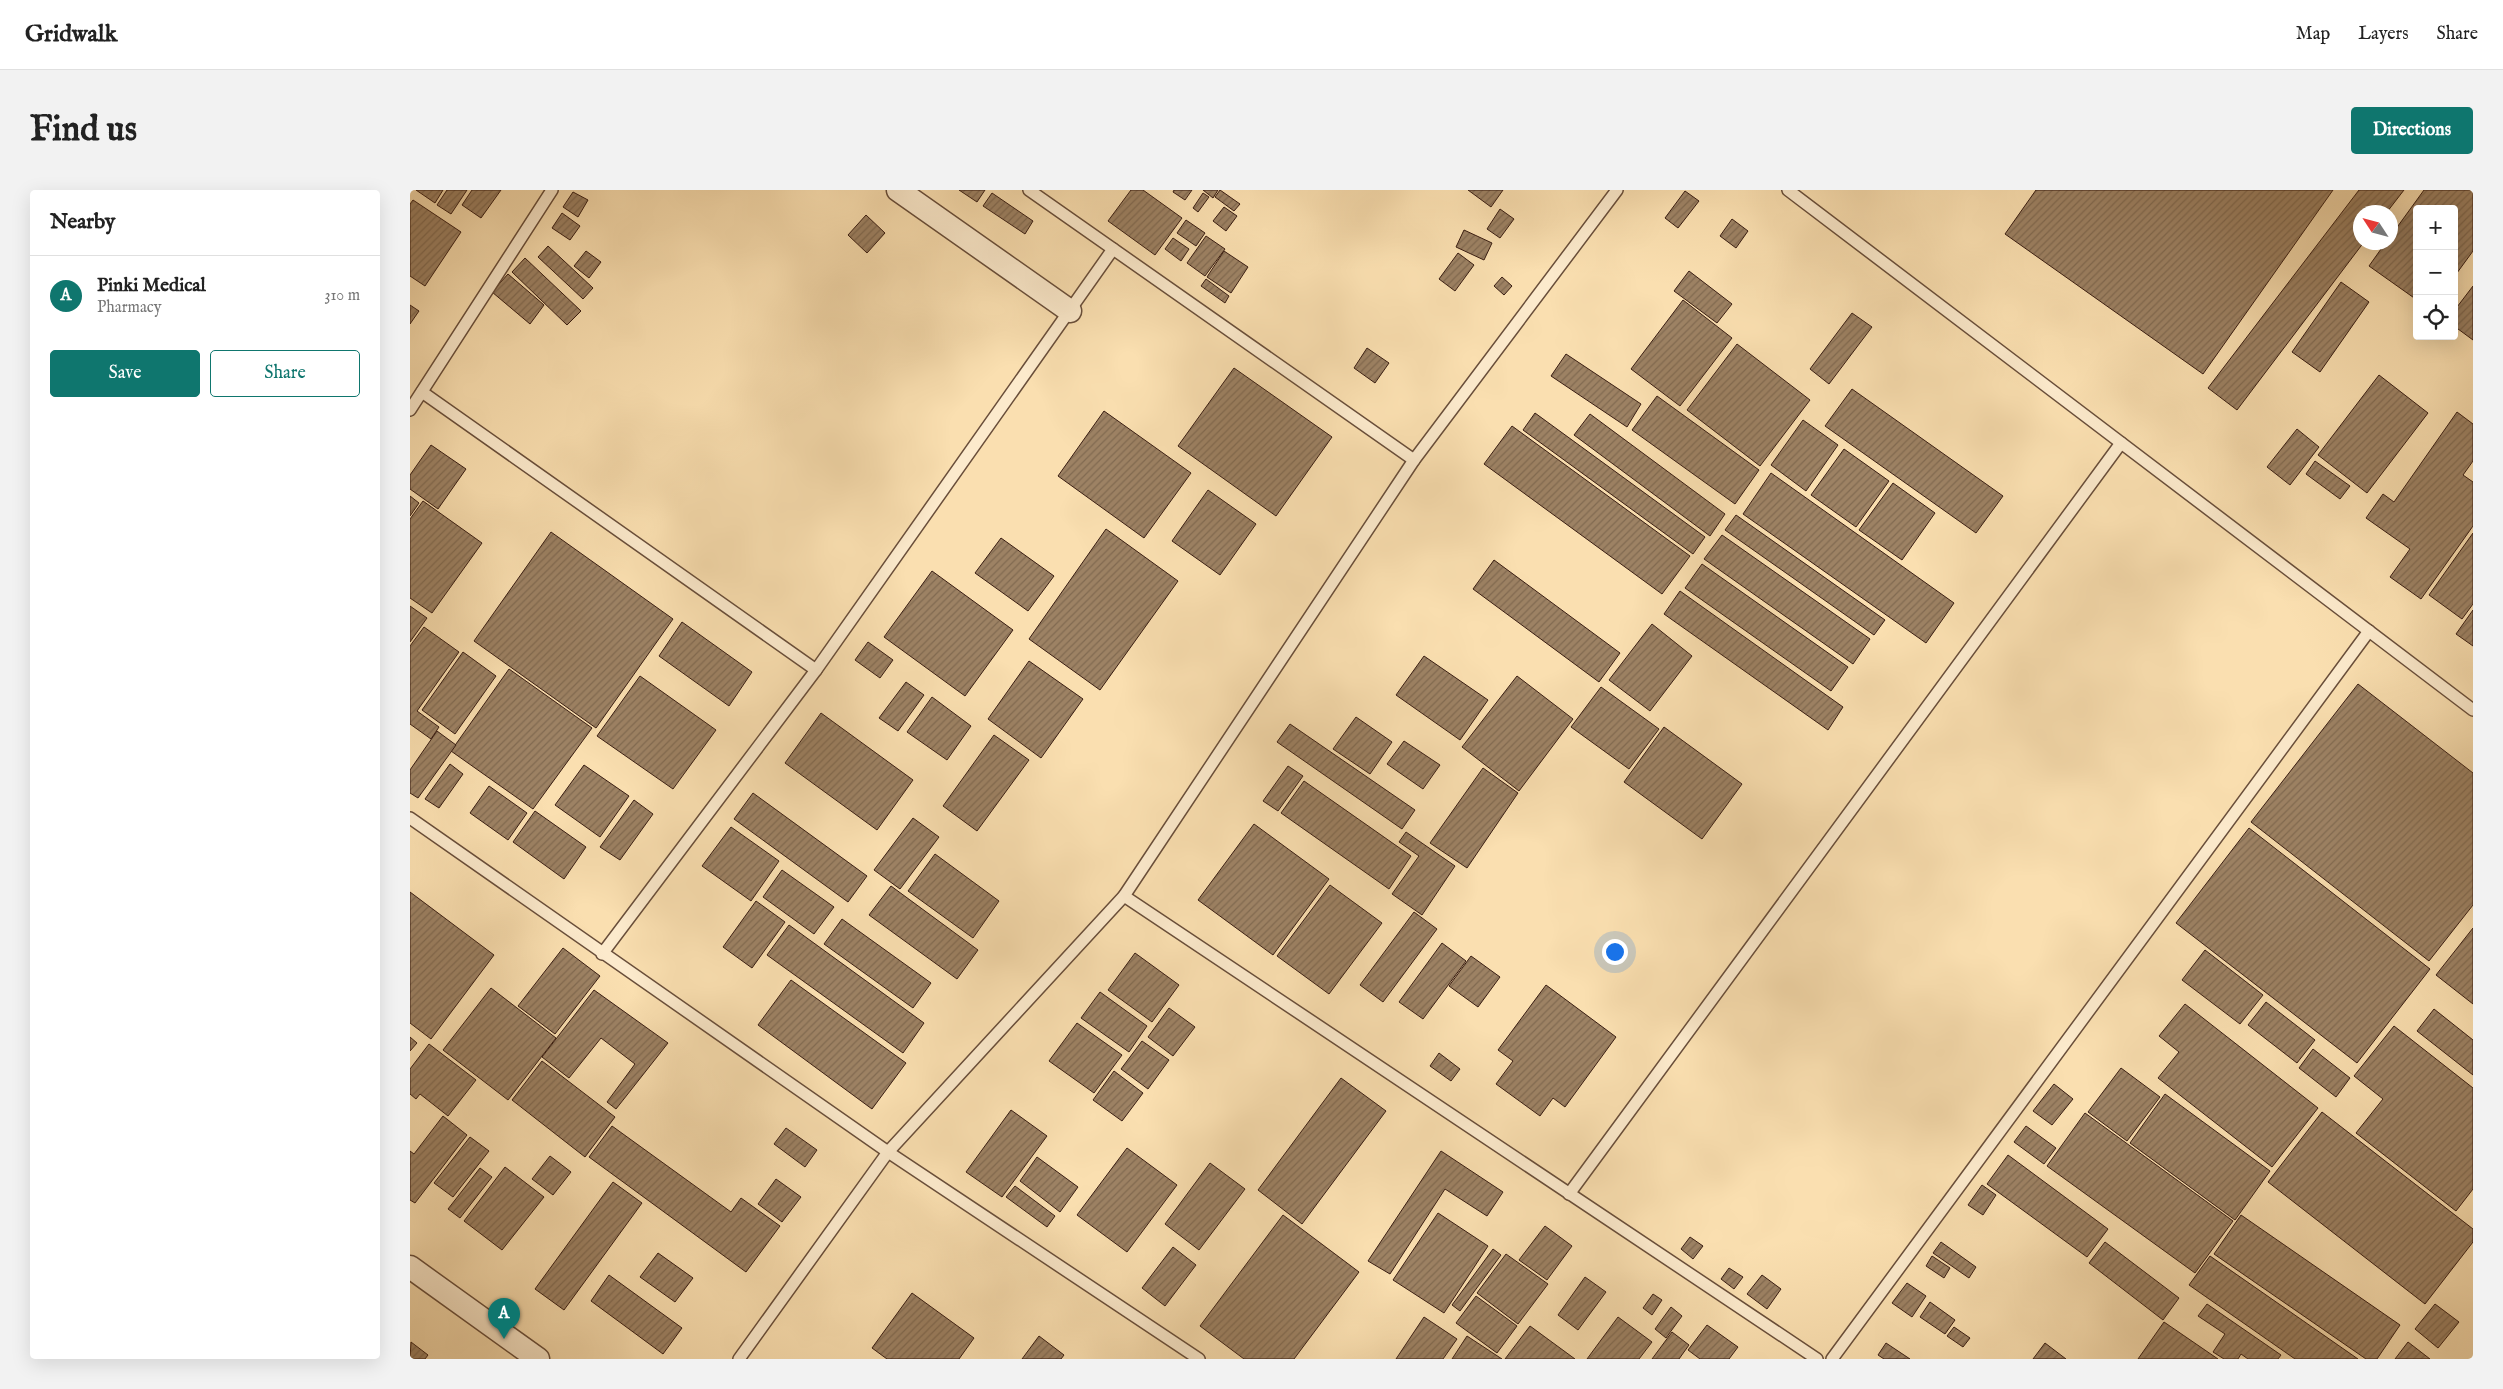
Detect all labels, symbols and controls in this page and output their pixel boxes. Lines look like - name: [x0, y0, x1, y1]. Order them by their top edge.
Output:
- text: Gridwalk: [25, 19, 117, 50]
- text: Map: [2296, 23, 2330, 46]
- text: Layers: [2358, 23, 2409, 46]
- text: Share: [2437, 23, 2478, 46]
- button: Directions: [2351, 107, 2473, 154]
- text: Find us: [30, 108, 137, 153]
- north arrow: [2353, 205, 2398, 250]
- map controls: [2413, 205, 2458, 340]
- button: +: [2413, 205, 2458, 250]
- text: Nearby: [50, 209, 115, 236]
- button: −: [2413, 250, 2458, 295]
- text: Pinki Medical: [97, 274, 206, 298]
- text: A: [61, 286, 71, 306]
- text: 310 m: [324, 286, 360, 306]
- button: locate: [2413, 295, 2458, 340]
- text: Pharmacy: [97, 298, 162, 318]
- button: Save: [50, 350, 200, 397]
- button: Share: [210, 350, 360, 397]
- your location: [1602, 939, 1628, 965]
- pin: A: [488, 1298, 520, 1339]

